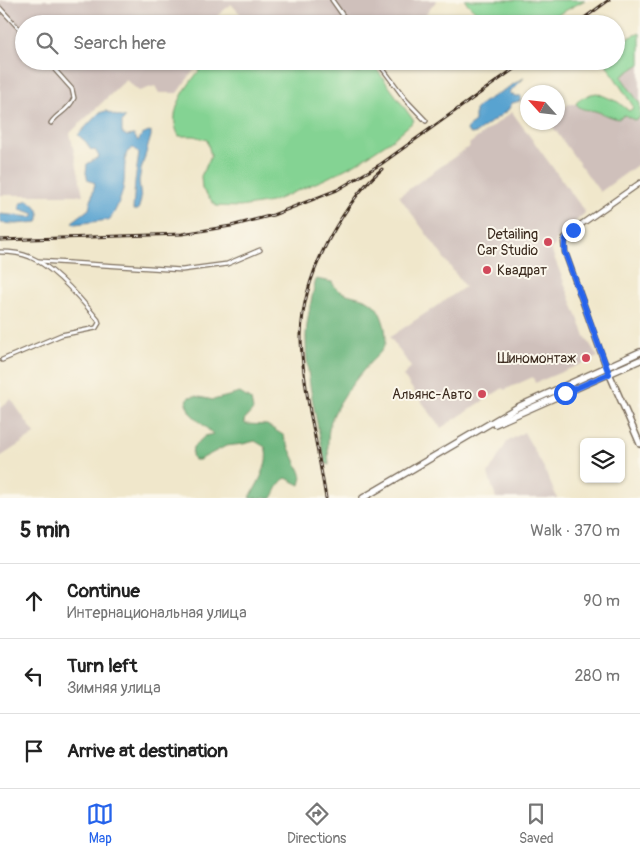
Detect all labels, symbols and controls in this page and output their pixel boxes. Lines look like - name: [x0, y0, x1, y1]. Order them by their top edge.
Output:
- search box: [15, 15, 625, 70]
- icon: search: [33, 29, 61, 57]
- text: Search here: [73, 31, 166, 55]
- north arrow: [520, 85, 565, 130]
- route end: [562, 219, 585, 242]
- place label: Detailing Car Studio: [477, 226, 538, 259]
- marker: Detailing Car Studio: [542, 236, 554, 248]
- place label: Квадрат: [497, 262, 547, 279]
- marker: Квадрат: [481, 264, 493, 276]
- place label: Шиномонтаж: [498, 350, 576, 367]
- marker: Шиномонтаж: [580, 352, 592, 364]
- route start: [554, 382, 577, 405]
- place label: Альянс-Авто: [392, 386, 472, 403]
- marker: Альянс-Авто: [476, 388, 488, 400]
- map controls: [580, 438, 625, 483]
- button: layers: [580, 438, 625, 483]
- text: 5 min: [20, 517, 70, 544]
- text: Walk · 370 m: [530, 521, 620, 541]
- text: Continue: [67, 579, 140, 603]
- icon: ahead: [20, 587, 48, 615]
- text: 90 m: [583, 591, 620, 611]
- text: Интернациональная улица: [67, 603, 247, 623]
- text: Turn left: [67, 654, 137, 678]
- icon: left: [20, 662, 48, 690]
- text: 280 m: [574, 666, 620, 686]
- text: Зимняя улица: [67, 678, 161, 698]
- icon: arrive: [20, 737, 48, 765]
- text: Arrive at destination: [67, 739, 228, 763]
- tab: Map: [86, 800, 114, 847]
- tab: Directions: [287, 800, 346, 847]
- tab: Saved: [519, 800, 554, 847]

